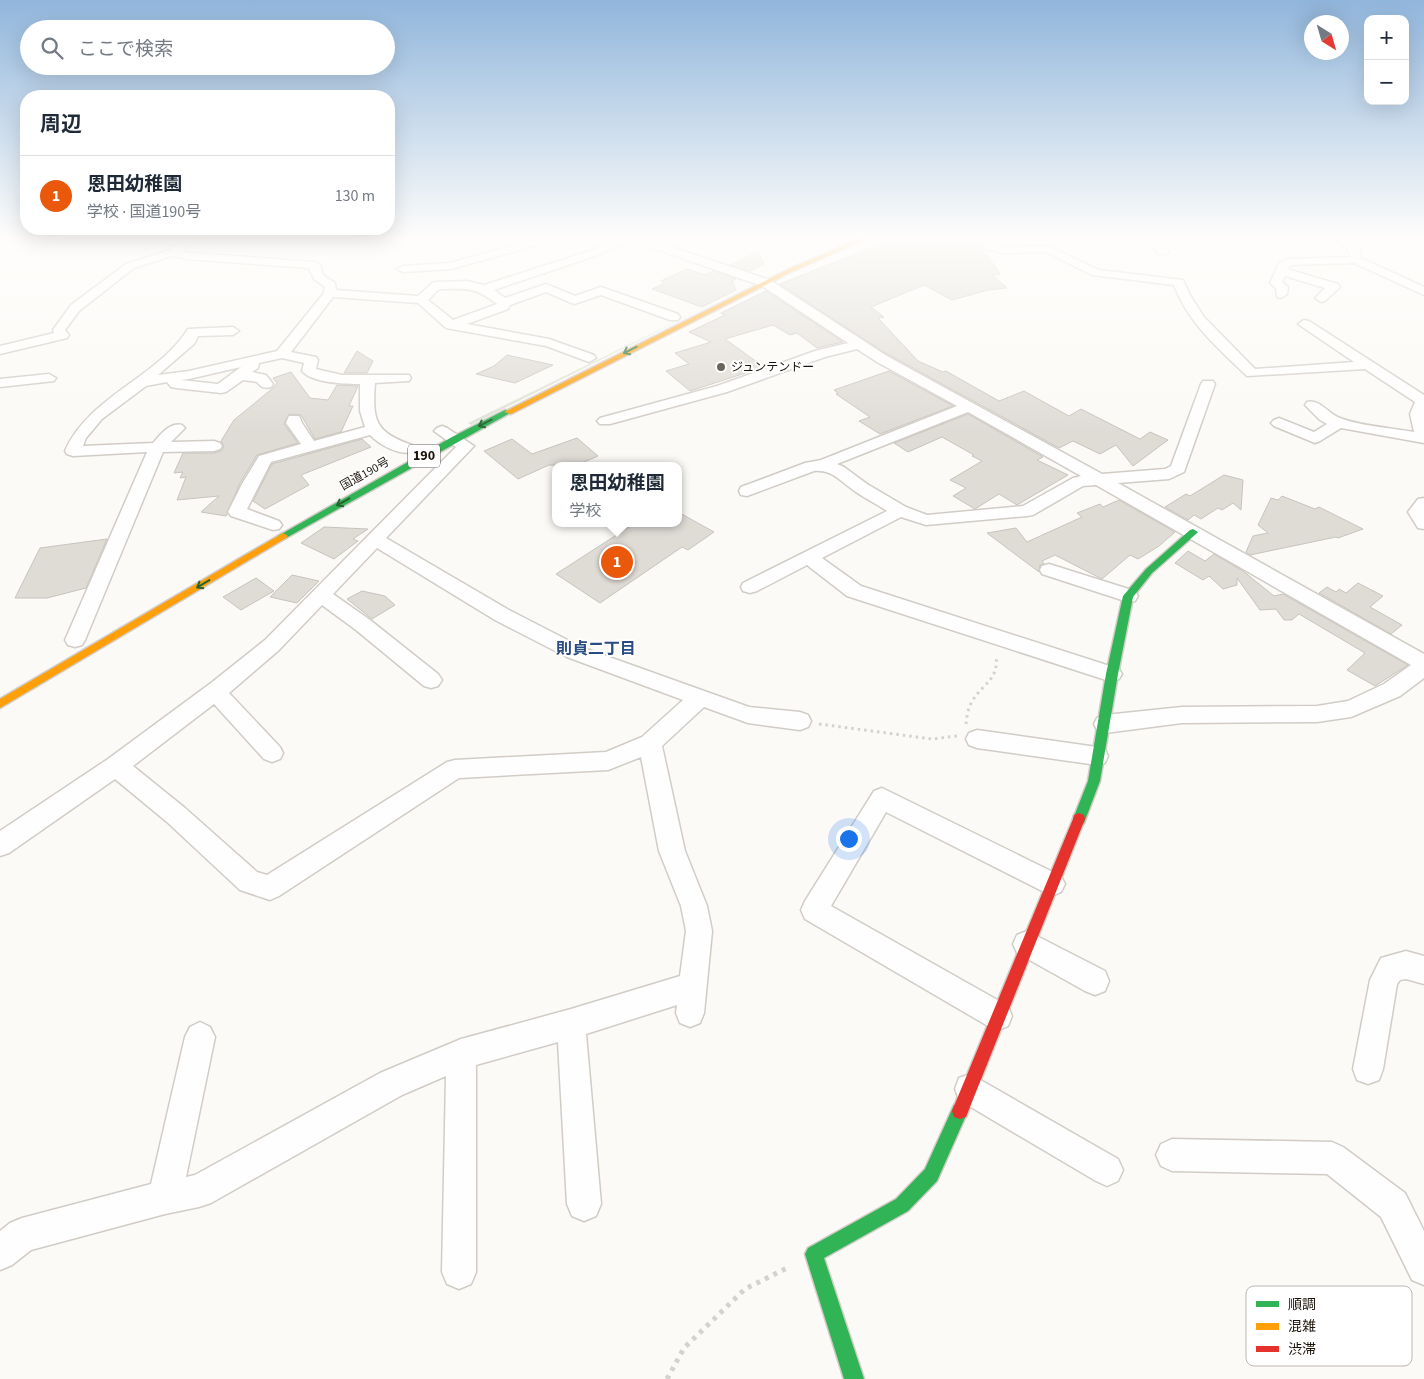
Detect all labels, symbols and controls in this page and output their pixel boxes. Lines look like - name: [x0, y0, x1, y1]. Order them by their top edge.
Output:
- north arrow: [1304, 15, 1349, 60]
- map controls: [1364, 15, 1409, 105]
- button: +: [1364, 15, 1409, 60]
- search box: [20, 20, 395, 75]
- icon: search: [38, 34, 66, 62]
- text: ここで検索: [78, 36, 173, 63]
- button: −: [1364, 60, 1409, 105]
- text: 周辺: [40, 109, 82, 139]
- text: 恩田幼稚園: [87, 171, 182, 198]
- text: 1: [52, 185, 60, 207]
- text: 130 m: [335, 185, 375, 207]
- text: 学校 · 国道190号: [87, 201, 201, 223]
- one-way arrow: [623, 346, 638, 355]
- place label: ジュンテンドー: [731, 359, 814, 376]
- marker: ジュンテンドー: [715, 361, 727, 373]
- one-way arrow: [478, 419, 493, 428]
- road number: 190: [408, 444, 440, 468]
- street label: 国道190号: [337, 453, 393, 495]
- popup: [552, 462, 682, 527]
- text: 恩田幼稚園: [569, 470, 665, 497]
- one-way arrow: [336, 497, 350, 507]
- text: 学校: [569, 500, 602, 522]
- pin: 1: [601, 543, 633, 581]
- one-way arrow: [196, 580, 210, 590]
- district label: 則貞二丁目: [556, 638, 636, 660]
- your location: [836, 826, 862, 852]
- legend: [1246, 1286, 1412, 1366]
- text: 順調: [1288, 1295, 1316, 1315]
- text: 混雑: [1288, 1317, 1316, 1337]
- text: 渋滞: [1288, 1340, 1316, 1360]

